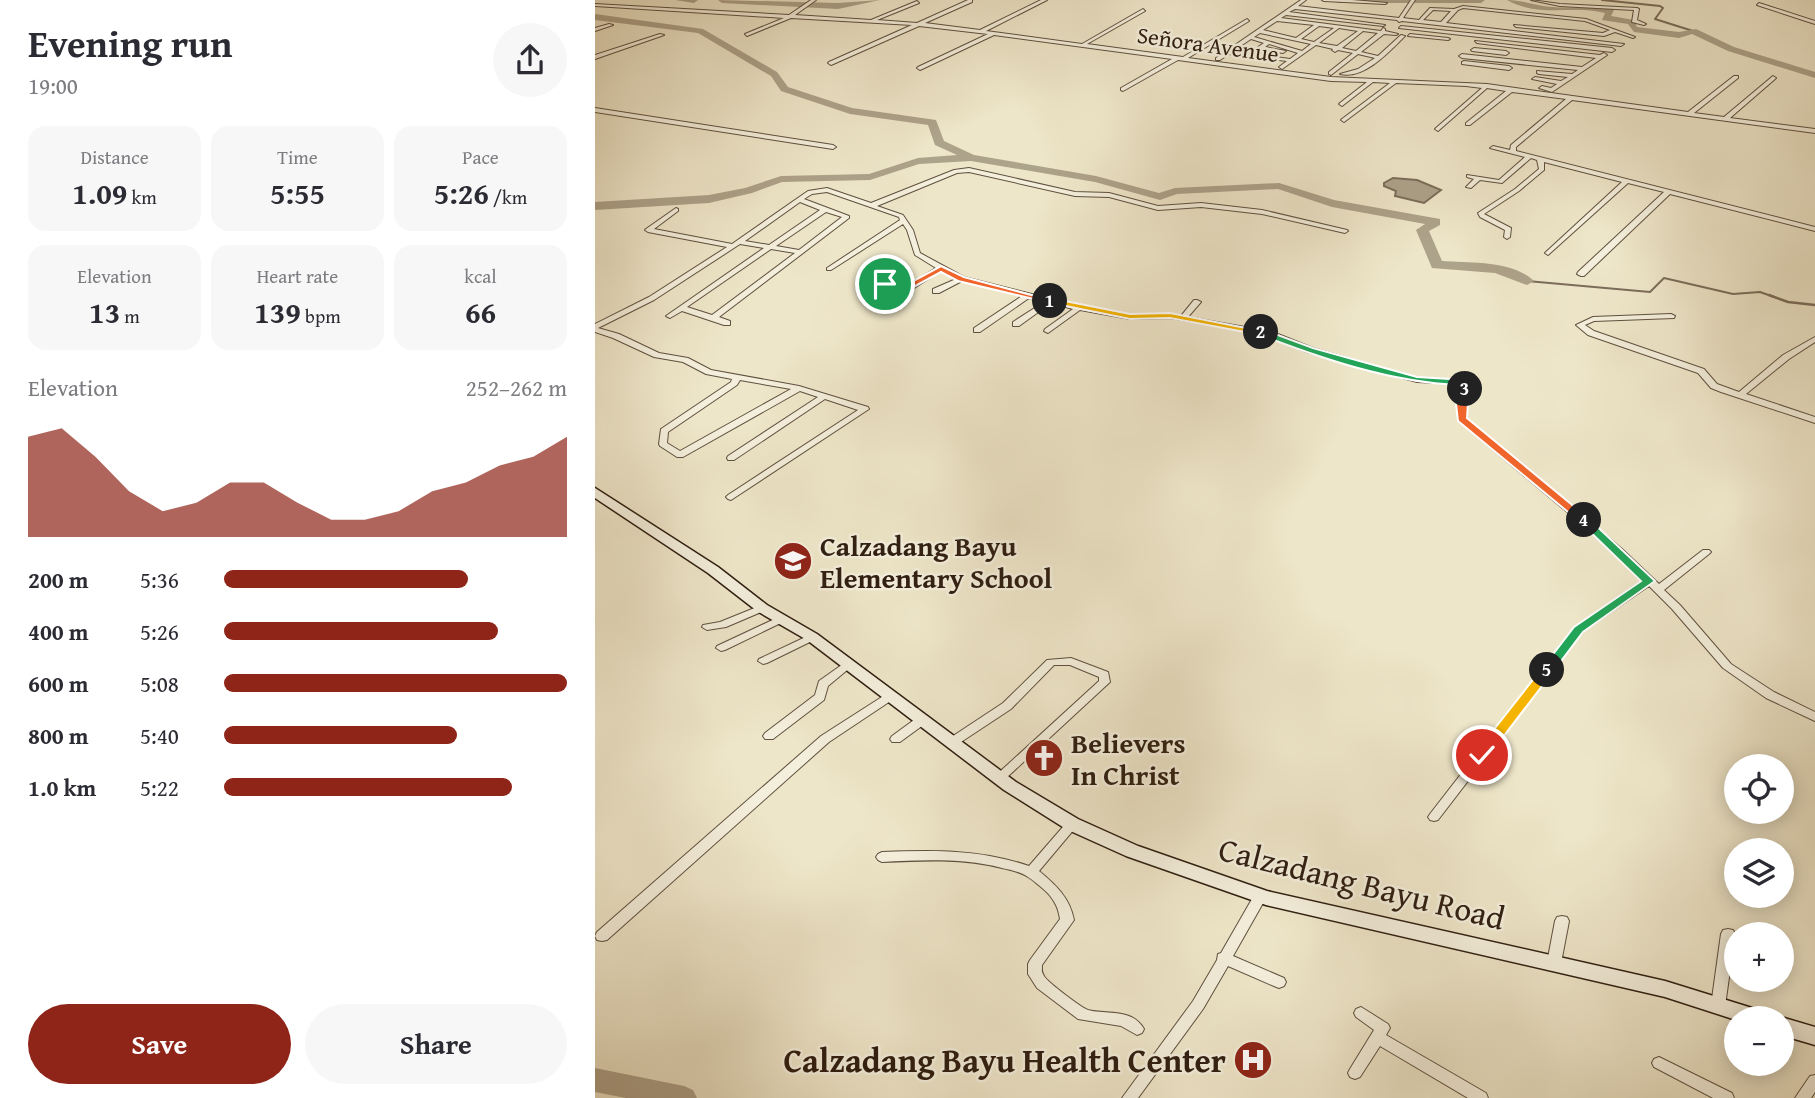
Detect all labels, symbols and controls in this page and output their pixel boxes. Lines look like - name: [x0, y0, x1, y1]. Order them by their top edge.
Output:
- text: Evening run: [28, 15, 232, 71]
- street label: Señora Avenue: [1135, 18, 1281, 70]
- button: share: [493, 23, 567, 97]
- text: 19:00: [28, 69, 78, 102]
- text: Distance: [80, 143, 149, 171]
- text: Time: [277, 143, 318, 171]
- text: Pace: [462, 143, 499, 171]
- text: 1.09: [72, 171, 127, 215]
- text: 5:55: [270, 171, 325, 215]
- text: 5:26: [434, 171, 489, 215]
- text: km: [127, 183, 157, 211]
- text: /km: [489, 183, 527, 211]
- pin: [855, 254, 915, 314]
- text: Elevation: [77, 262, 152, 290]
- text: Heart rate: [257, 262, 338, 290]
- text: kcal: [464, 262, 497, 290]
- icon: arrive: [866, 265, 904, 303]
- pin: 1: [1033, 284, 1067, 318]
- text: 1: [1045, 286, 1054, 314]
- text: 13: [89, 290, 120, 334]
- text: 139: [254, 290, 301, 334]
- text: 66: [465, 290, 496, 334]
- text: m: [120, 302, 140, 330]
- text: bpm: [301, 302, 341, 330]
- pin: 2: [1243, 314, 1279, 350]
- text: 2: [1256, 317, 1265, 345]
- text: Elevation: [28, 371, 118, 404]
- text: 252–262 m: [466, 371, 567, 404]
- pin: 3: [1447, 372, 1483, 406]
- text: 3: [1460, 374, 1469, 402]
- pin: 4: [1567, 503, 1601, 538]
- text: 4: [1579, 505, 1588, 533]
- place label: Calzadang Bayu Elementary School: [820, 525, 1053, 598]
- school or university icon: Calzadang Bayu Elementary School: [772, 540, 814, 582]
- text: 200 m: [28, 563, 89, 596]
- text: 5:36: [140, 563, 179, 596]
- text: 400 m: [28, 615, 89, 648]
- text: 5:26: [140, 615, 179, 648]
- pin: 5: [1529, 652, 1565, 688]
- text: 5: [1542, 655, 1551, 683]
- text: 600 m: [28, 667, 89, 700]
- text: 5:08: [140, 667, 179, 700]
- text: 800 m: [28, 719, 89, 752]
- text: 5:40: [140, 719, 179, 752]
- place label: Believers In Christ: [1071, 722, 1186, 795]
- pin: [1452, 725, 1512, 785]
- icon: check: [1463, 736, 1501, 774]
- church icon: Believers In Christ: [1023, 737, 1065, 779]
- map controls: [1724, 754, 1794, 1076]
- button: locate: [1724, 754, 1794, 824]
- text: 1.0 km: [28, 771, 96, 804]
- text: 5:22: [140, 771, 179, 804]
- street label: Calzadang Bayu Road: [1214, 824, 1510, 942]
- button: layers: [1724, 838, 1794, 908]
- button: +: [1724, 922, 1794, 992]
- button: Save: [28, 1004, 291, 1084]
- button: Share: [305, 1004, 567, 1084]
- button: −: [1724, 1006, 1794, 1076]
- place label: Calzadang Bayu Health Center: [783, 1036, 1226, 1084]
- hospital icon: Calzadang Bayu Health Center: [1232, 1039, 1274, 1081]

